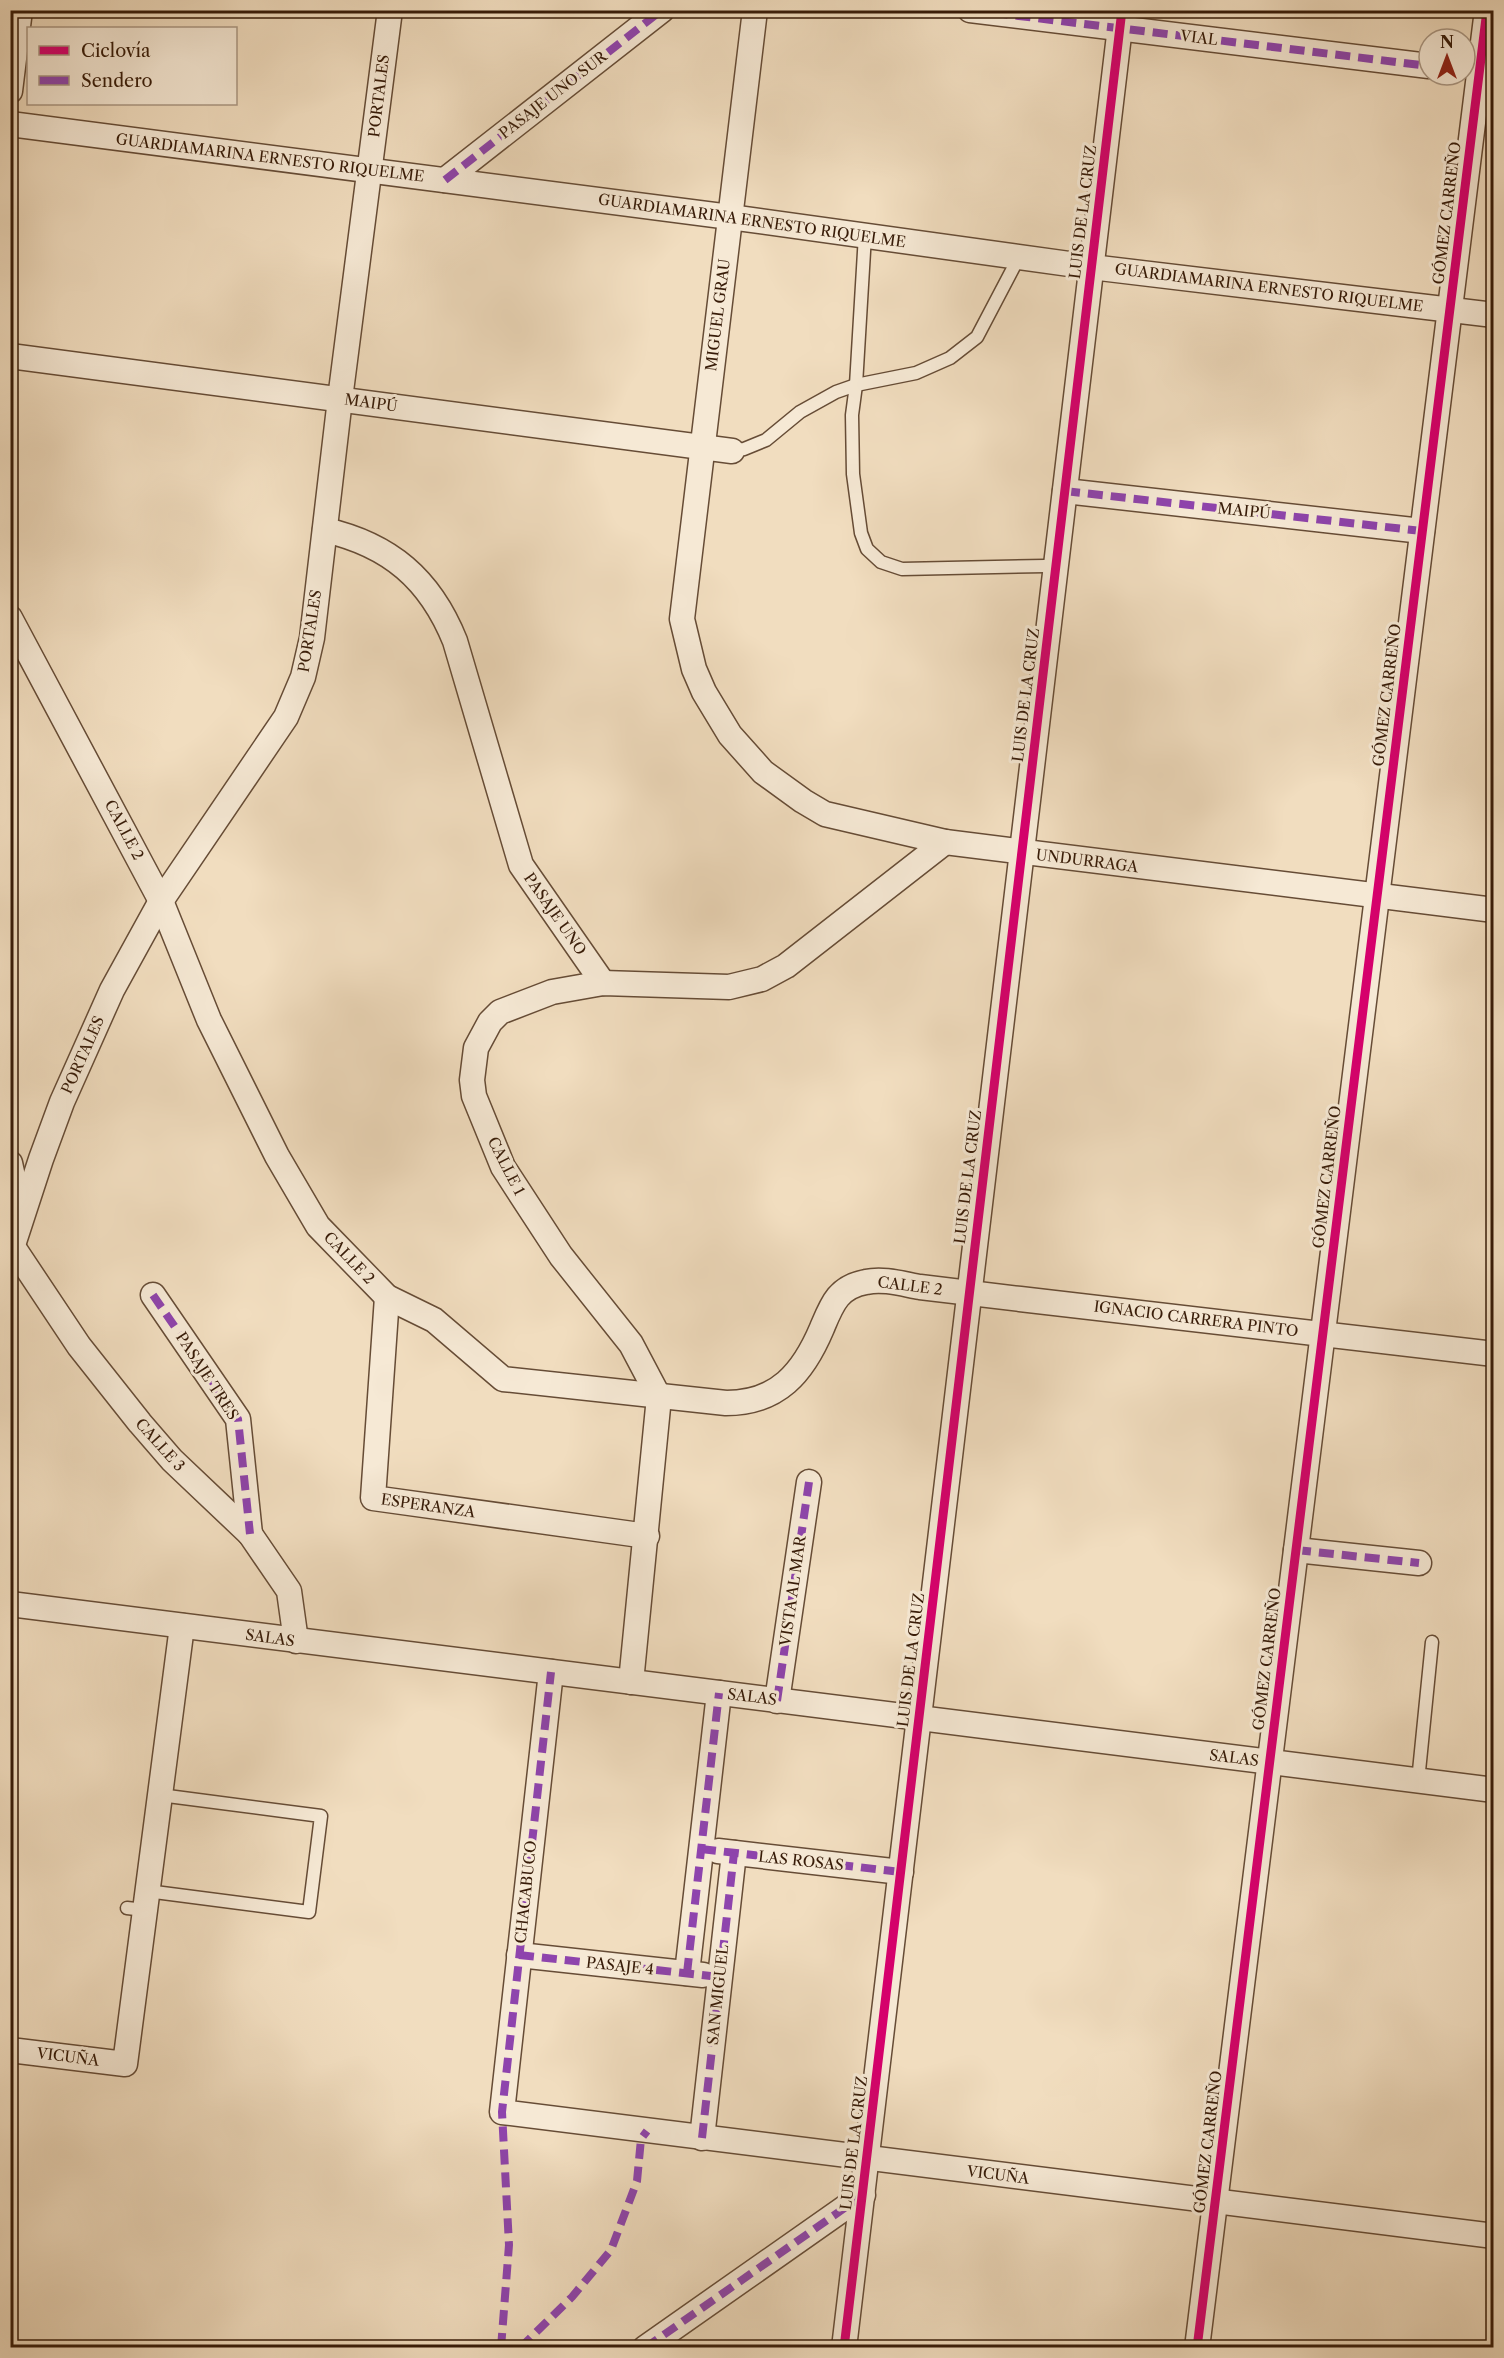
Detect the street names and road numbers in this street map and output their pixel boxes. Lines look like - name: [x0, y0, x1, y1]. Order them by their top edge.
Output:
- street label: VIAL: [1178, 26, 1219, 49]
- street label: PASAJE UNO SUR: [495, 46, 611, 143]
- street label: PORTALES: [364, 53, 393, 138]
- street label: GUARDIAMARINA ERNESTO RIQUELME: [115, 129, 425, 186]
- street label: GÓMEZ CARREÑO: [1428, 140, 1465, 285]
- street label: LUIS DE LA CRUZ: [1065, 144, 1100, 280]
- street label: GUARDIAMARINA ERNESTO RIQUELME: [597, 189, 907, 252]
- street label: MIGUEL GRAU: [701, 257, 734, 372]
- street label: GUARDIAMARINA ERNESTO RIQUELME: [1114, 259, 1424, 316]
- street label: MAIPÚ: [343, 389, 399, 416]
- street label: MAIPÚ: [1217, 498, 1272, 523]
- street label: PORTALES: [294, 588, 325, 674]
- street label: GÓMEZ CARREÑO: [1368, 622, 1405, 767]
- street label: LUIS DE LA CRUZ: [1008, 627, 1043, 763]
- street label: CALLE 2: [101, 796, 148, 863]
- street label: UNDURRAGA: [1035, 845, 1140, 876]
- street label: PASAJE UNO: [520, 869, 591, 958]
- street label: PORTALES: [57, 1013, 108, 1097]
- street label: GÓMEZ CARREÑO: [1308, 1104, 1345, 1249]
- street label: LUIS DE LA CRUZ: [950, 1109, 985, 1245]
- street label: CALLE 1: [484, 1133, 530, 1199]
- street label: CALLE 2: [320, 1228, 379, 1288]
- street label: CALLE 2: [876, 1272, 944, 1299]
- street label: IGNACIO CARRERA PINTO: [1093, 1297, 1299, 1340]
- street label: PASAJE TRES: [172, 1328, 243, 1423]
- street label: CALLE 3: [132, 1414, 189, 1475]
- street label: ESPERANZA: [380, 1489, 477, 1522]
- street label: VISTA AL MAR: [775, 1533, 810, 1648]
- street label: GÓMEZ CARREÑO: [1248, 1586, 1285, 1731]
- street label: LUIS DE LA CRUZ: [893, 1592, 928, 1728]
- street label: SALAS: [244, 1625, 296, 1650]
- street label: SALAS: [726, 1684, 778, 1709]
- street label: SALAS: [1208, 1745, 1260, 1770]
- street label: CHACABUCO: [511, 1839, 540, 1944]
- street label: LAS ROSAS: [757, 1847, 845, 1874]
- street label: SAN MIGUEL: [703, 1944, 732, 2046]
- street label: PASAJE 4: [585, 1952, 655, 1979]
- street label: VICUÑA: [35, 2043, 101, 2070]
- street label: GÓMEZ CARREÑO: [1189, 2069, 1226, 2214]
- street label: LUIS DE LA CRUZ: [836, 2075, 871, 2211]
- street label: VICUÑA: [965, 2161, 1031, 2188]

